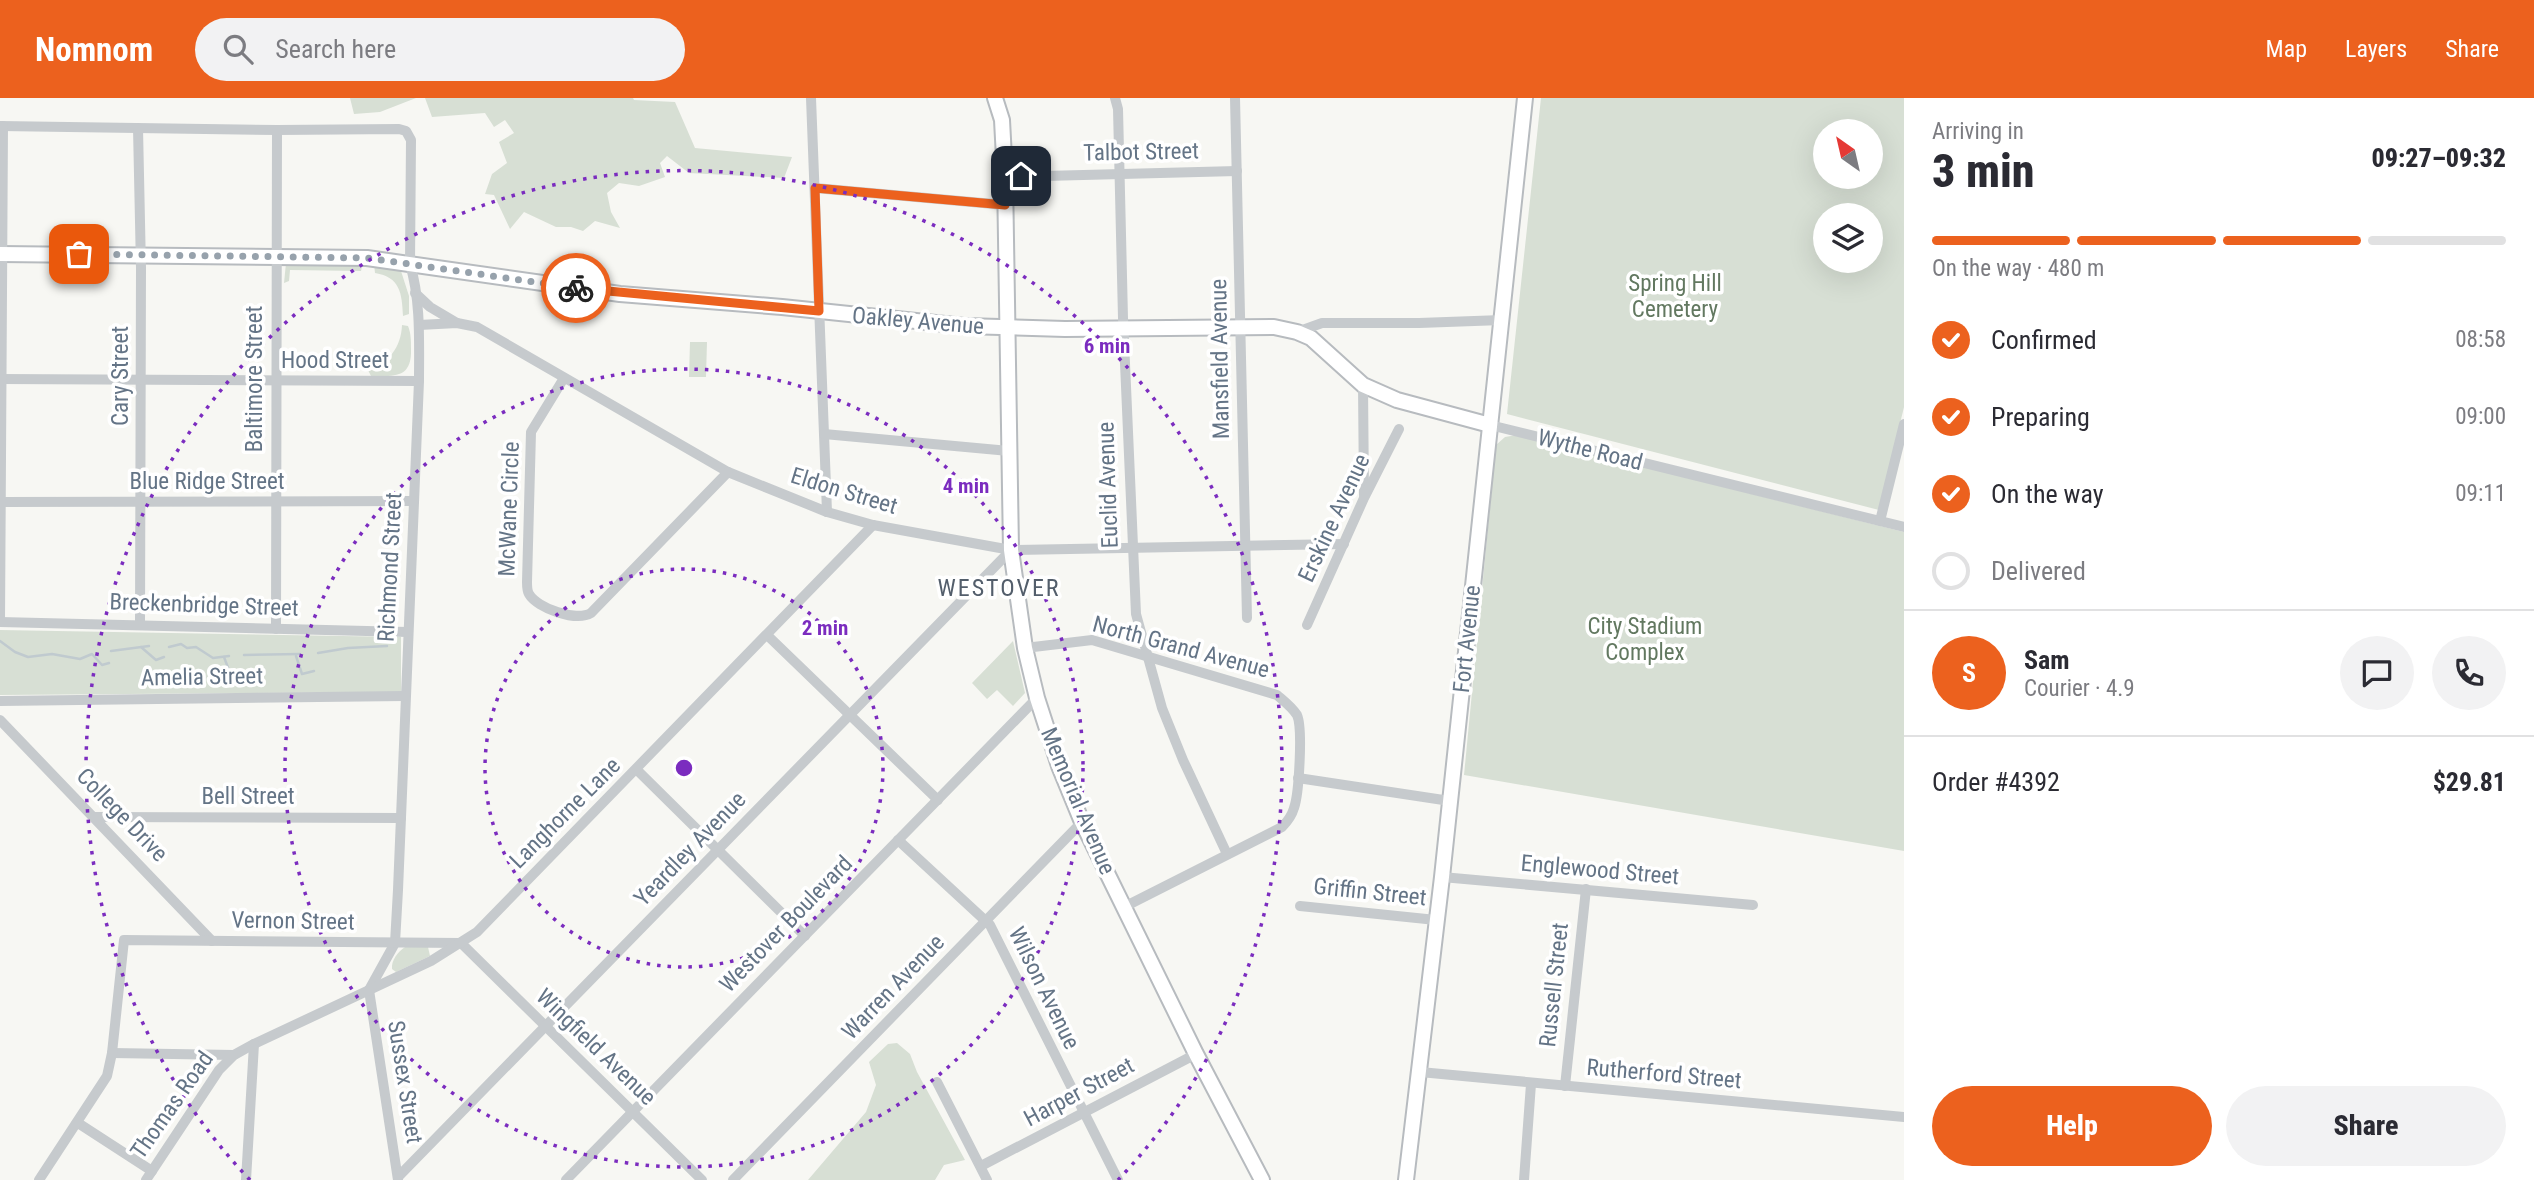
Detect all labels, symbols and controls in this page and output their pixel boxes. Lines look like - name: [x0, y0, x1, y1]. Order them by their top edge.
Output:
- search box: [195, 18, 685, 81]
- text: Nomnom: [35, 30, 153, 69]
- icon: search: [219, 30, 257, 68]
- text: Search here: [275, 34, 396, 64]
- text: Map: [2266, 35, 2307, 63]
- text: Layers: [2345, 35, 2407, 63]
- text: Share: [2445, 35, 2499, 63]
- text: Arriving in: [1932, 118, 2024, 145]
- north arrow: [1813, 119, 1883, 189]
- map controls: [1813, 119, 1883, 273]
- street label: Talbot Street: [1083, 137, 1199, 167]
- text: 09:27–09:32: [2372, 143, 2506, 173]
- text: 3 min: [1932, 144, 2035, 198]
- pin: [991, 146, 1051, 206]
- icon: home: [1002, 157, 1040, 195]
- button: layers: [1813, 203, 1883, 273]
- pin: [49, 224, 109, 284]
- icon: bag: [60, 235, 98, 273]
- courier: [541, 253, 611, 323]
- text: On the way · 480 m: [1932, 255, 2104, 282]
- icon: bike: [557, 269, 595, 307]
- park label: Spring Hill Cemetery: [1628, 270, 1722, 323]
- street label: Mansfield Avenue: [1205, 279, 1235, 439]
- street label: Oakley Avenue: [851, 302, 985, 340]
- street label: Baltimore Street: [241, 306, 268, 452]
- icon: check: [1932, 321, 1970, 359]
- text: Confirmed: [1991, 325, 2097, 355]
- street label: Cary Street: [107, 326, 134, 426]
- text: 08:58: [2455, 326, 2506, 353]
- text: 6 min: [1084, 334, 1130, 358]
- street label: Hood Street: [281, 347, 389, 374]
- icon: check: [1932, 398, 1970, 436]
- text: Preparing: [1991, 402, 2090, 432]
- text: 09:00: [2455, 403, 2506, 430]
- street label: Euclid Avenue: [1092, 421, 1124, 549]
- street label: Wythe Road: [1535, 424, 1645, 476]
- street label: McWane Circle: [493, 441, 525, 577]
- street label: Erskine Avenue: [1293, 450, 1375, 586]
- street label: Eldon Street: [787, 462, 901, 520]
- street label: Blue Ridge Street: [129, 468, 285, 495]
- text: 4 min: [943, 474, 989, 498]
- icon: check: [1932, 475, 1970, 513]
- text: On the way: [1991, 479, 2104, 509]
- text: 09:11: [2455, 480, 2506, 507]
- street label: Richmond Street: [373, 491, 407, 643]
- text: Delivered: [1991, 556, 2086, 586]
- district label: WESTOVER: [937, 574, 1061, 602]
- street label: Fort Avenue: [1448, 584, 1486, 694]
- street label: Breckenbridge Street: [109, 588, 299, 622]
- street label: North Grand Avenue: [1090, 610, 1272, 684]
- park label: City Stadium Complex: [1588, 613, 1702, 666]
- text: 2 min: [802, 616, 848, 640]
- button: chat: [2340, 636, 2414, 710]
- button: phone: [2432, 636, 2506, 710]
- text: Sam: [2024, 645, 2070, 675]
- text: S: [1962, 658, 1976, 688]
- street label: Amelia Street: [141, 662, 263, 692]
- text: Courier · 4.9: [2024, 675, 2135, 702]
- street label: Memorial Avenue: [1035, 723, 1121, 879]
- street label: Langhorne Lane: [504, 752, 626, 874]
- centre of rings: [672, 756, 696, 780]
- street label: College Drive: [71, 763, 173, 867]
- text: Order #4392: [1932, 767, 2060, 797]
- text: $29.81: [2433, 767, 2506, 797]
- street label: Bell Street: [201, 783, 295, 810]
- street label: Yeardley Avenue: [629, 786, 751, 912]
- street label: Westover Boulevard: [714, 850, 858, 998]
- street label: Englewood Street: [1520, 850, 1680, 890]
- street label: Griffin Street: [1312, 873, 1428, 911]
- street label: Vernon Street: [231, 906, 355, 936]
- street label: Wilson Avenue: [1003, 922, 1085, 1054]
- street label: Russell Street: [1534, 922, 1574, 1048]
- street label: Warren Avenue: [836, 929, 950, 1045]
- street label: Wingfield Avenue: [531, 983, 661, 1111]
- street label: Sussex Street: [382, 1019, 428, 1145]
- street label: Thomas Road: [125, 1046, 219, 1164]
- street label: Harper Street: [1019, 1052, 1139, 1132]
- street label: Rutherford Street: [1585, 1054, 1743, 1094]
- button: Help: [1932, 1086, 2212, 1166]
- button: Share: [2226, 1086, 2506, 1166]

